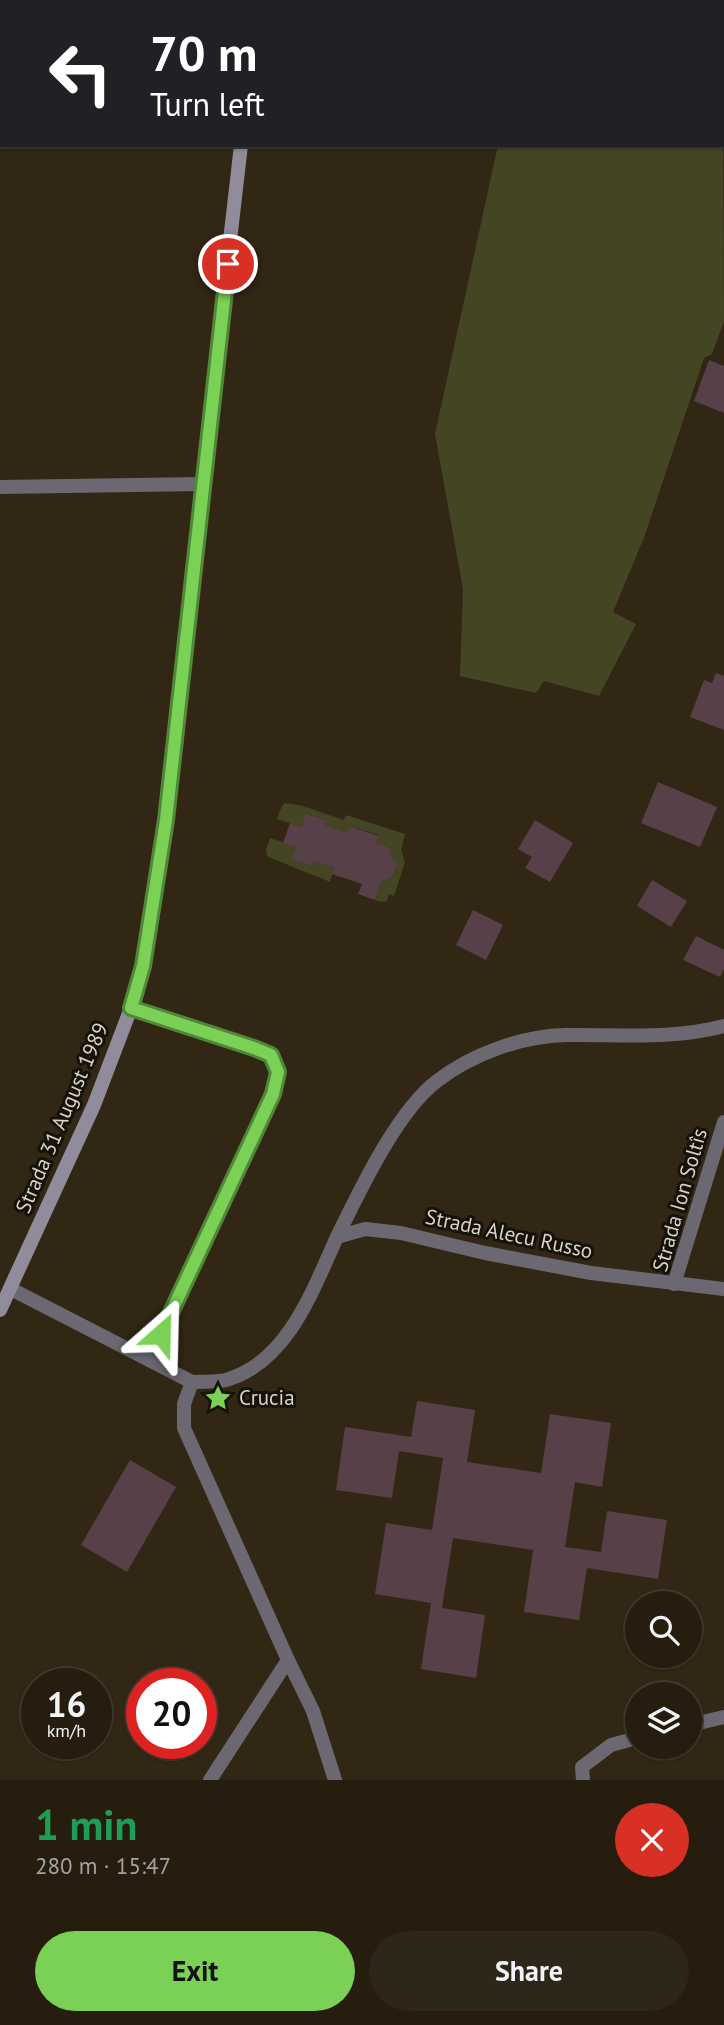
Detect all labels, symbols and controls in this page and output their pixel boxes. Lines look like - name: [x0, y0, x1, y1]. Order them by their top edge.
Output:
- text: 70 m: [150, 21, 257, 85]
- icon: left: [35, 28, 126, 119]
- text: Turn left: [150, 83, 265, 125]
- pin: [198, 234, 258, 294]
- icon: arrive: [209, 245, 247, 283]
- street label: Strada 31 August 1989: [9, 1018, 114, 1217]
- street label: Strada Ion Soltîs: [646, 1125, 713, 1275]
- street label: Strada Alecu Russo: [423, 1203, 595, 1264]
- position arrow: [124, 1297, 198, 1371]
- place icon: Crucia: [203, 1383, 233, 1413]
- place label: Crucia: [239, 1384, 295, 1411]
- map controls: [625, 1591, 702, 1759]
- button: search: [625, 1591, 702, 1668]
- speed limit sign: 20: [126, 1668, 217, 1759]
- text: 16: [47, 1681, 86, 1727]
- button: layers: [625, 1682, 702, 1759]
- text: km/h: [47, 1719, 86, 1742]
- text: 1 min: [35, 1797, 137, 1852]
- button: close: [615, 1803, 689, 1877]
- text: 280 m · 15:47: [35, 1851, 171, 1880]
- button: Exit: [35, 1931, 355, 2011]
- button: Share: [369, 1931, 689, 2011]

